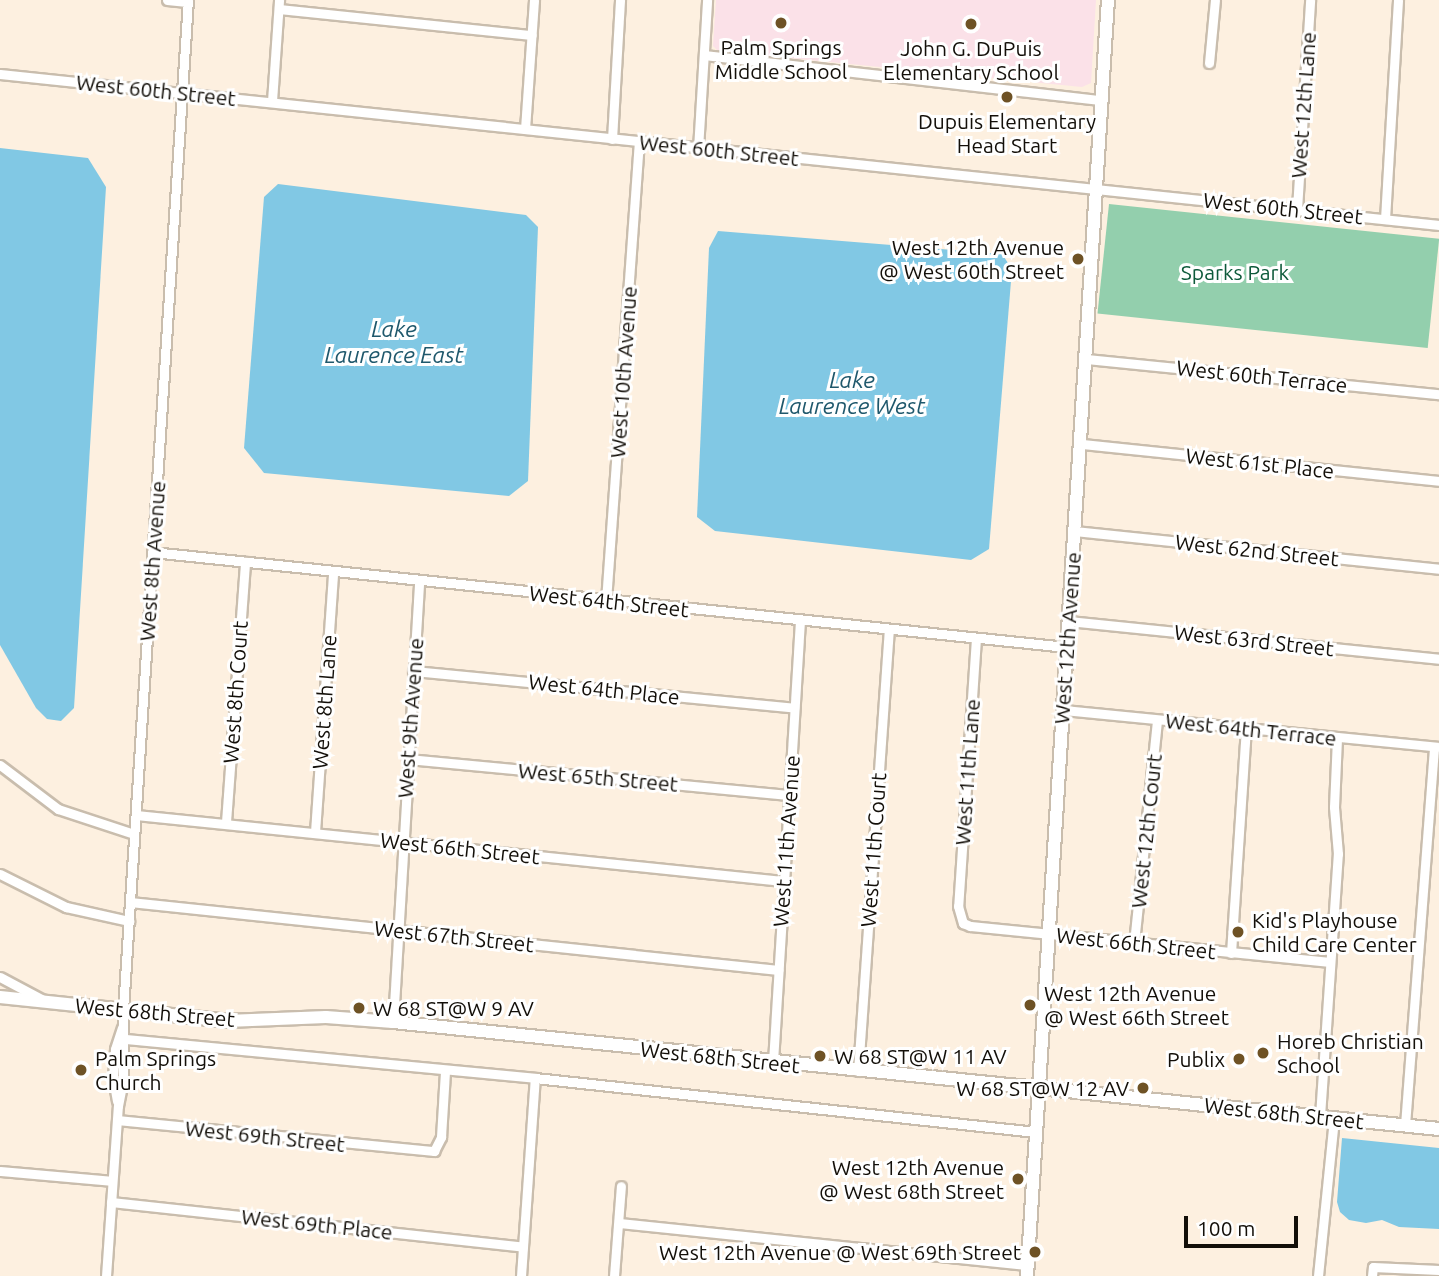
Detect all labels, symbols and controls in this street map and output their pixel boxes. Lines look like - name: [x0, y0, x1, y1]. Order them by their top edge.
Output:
- marker: Palm Springs Middle School: [773, 15, 789, 31]
- marker: John G. DuPuis Elementary School: [963, 16, 979, 32]
- street label: West 12th Lane: [1285, 31, 1321, 179]
- place label: Palm Springs Middle School: [715, 34, 847, 84]
- place label: John G. DuPuis Elementary School: [883, 35, 1059, 85]
- street label: West 60th Street: [75, 69, 237, 111]
- marker: Dupuis Elementary Head Start: [999, 89, 1015, 105]
- place label: Dupuis Elementary Head Start: [918, 108, 1096, 158]
- street label: West 60th Street: [638, 129, 800, 171]
- street label: West 60th Street: [1202, 187, 1364, 229]
- place label: West 12th Avenue @ West 60th Street: [879, 234, 1064, 284]
- marker: West 12th Avenue @ West 60th Street: [1070, 251, 1086, 267]
- park label: Sparks Park: [1181, 259, 1289, 285]
- street label: West 10th Avenue: [604, 285, 642, 459]
- water label: Lake Laurence East: [324, 315, 464, 369]
- street label: West 60th Terrace: [1175, 354, 1349, 398]
- water label: Lake Laurence West: [779, 366, 925, 420]
- street label: West 61st Place: [1185, 443, 1335, 483]
- street label: West 8th Avenue: [134, 480, 170, 642]
- street label: West 62nd Street: [1174, 529, 1340, 571]
- street label: West 12th Avenue: [1048, 551, 1086, 725]
- street label: West 64th Street: [528, 580, 690, 622]
- street label: West 63rd Street: [1173, 619, 1335, 661]
- street label: West 8th Court: [217, 620, 253, 764]
- street label: West 8th Lane: [307, 634, 341, 770]
- street label: West 9th Avenue: [392, 637, 428, 799]
- street label: West 64th Place: [527, 669, 681, 709]
- street label: West 11th Lane: [949, 698, 985, 846]
- street label: West 64th Terrace: [1164, 707, 1338, 751]
- street label: West 12th Court: [1125, 753, 1167, 909]
- street label: West 11th Avenue: [767, 754, 805, 928]
- street label: West 65th Street: [517, 757, 679, 797]
- street label: West 11th Court: [855, 772, 891, 928]
- street label: West 66th Street: [379, 827, 541, 869]
- place label: Kid's Playhouse Child Care Center: [1252, 907, 1417, 957]
- street label: West 67th Street: [373, 915, 535, 957]
- street label: West 66th Street: [1055, 922, 1217, 964]
- marker: Kid's Playhouse Child Care Center: [1230, 924, 1246, 940]
- place label: West 12th Avenue @ West 66th Street: [1044, 980, 1229, 1030]
- street label: West 68th Street: [74, 992, 236, 1032]
- place label: W 68 ST@W 9 AV: [373, 995, 534, 1021]
- marker: West 12th Avenue @ West 66th Street: [1022, 997, 1038, 1013]
- marker: W 68 ST@W 9 AV: [351, 1000, 367, 1016]
- place label: Horeb Christian School: [1277, 1028, 1424, 1078]
- street label: West 68th Street: [639, 1036, 801, 1078]
- place label: W 68 ST@W 11 AV: [834, 1043, 1007, 1069]
- place label: Palm Springs Church: [95, 1045, 216, 1095]
- marker: Horeb Christian School: [1255, 1045, 1271, 1061]
- place label: Publix: [1167, 1046, 1225, 1072]
- marker: W 68 ST@W 11 AV: [812, 1048, 828, 1064]
- marker: Publix: [1231, 1051, 1247, 1067]
- marker: Palm Springs Church: [73, 1062, 89, 1078]
- place label: W 68 ST@W 12 AV: [956, 1075, 1129, 1101]
- marker: W 68 ST@W 12 AV: [1135, 1080, 1151, 1096]
- street label: West 68th Street: [1203, 1092, 1365, 1134]
- street label: West 69th Street: [184, 1115, 346, 1157]
- place label: West 12th Avenue @ West 68th Street: [819, 1154, 1004, 1204]
- marker: West 12th Avenue @ West 68th Street: [1010, 1171, 1026, 1187]
- scale bar: [1187, 1202, 1301, 1246]
- street label: West 69th Place: [240, 1204, 394, 1244]
- text: 100 m: [1197, 1216, 1255, 1240]
- place label: West 12th Avenue @ West 69th Street: [659, 1239, 1021, 1265]
- marker: West 12th Avenue @ West 69th Street: [1027, 1244, 1043, 1260]

